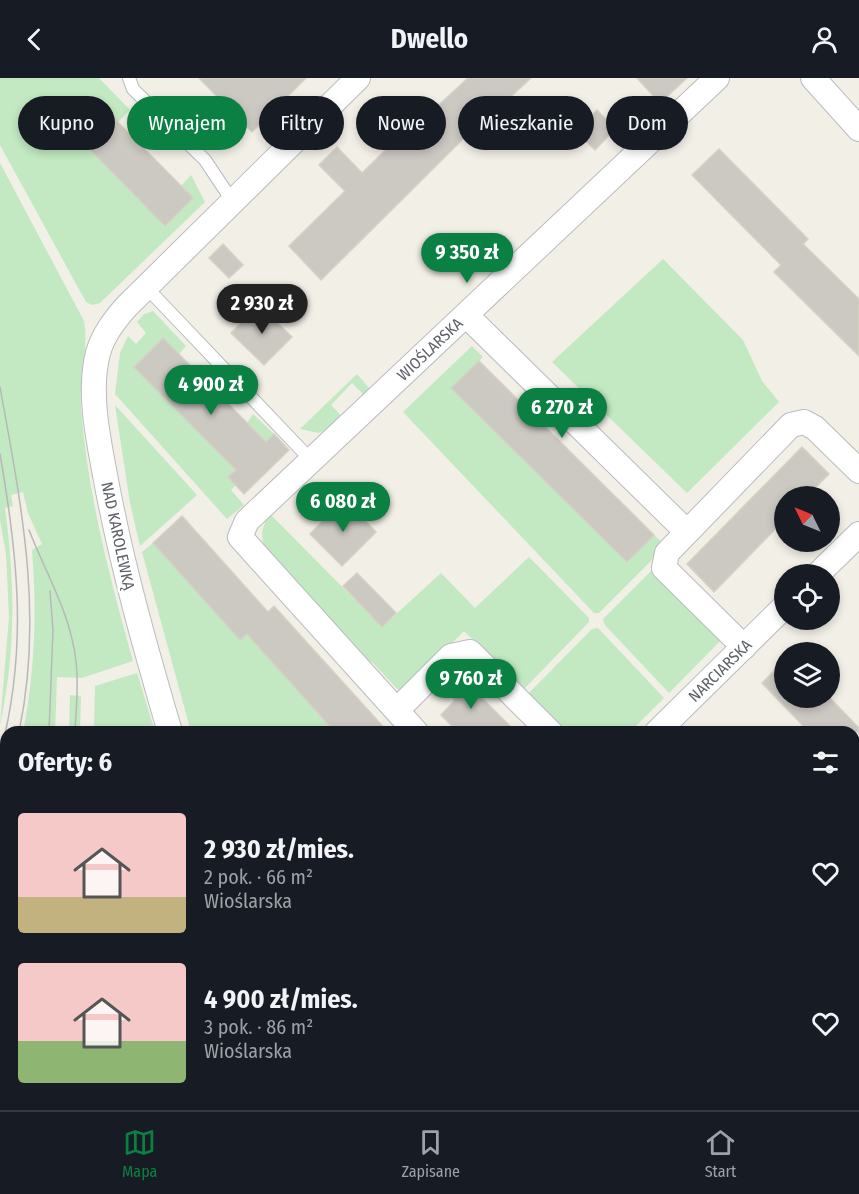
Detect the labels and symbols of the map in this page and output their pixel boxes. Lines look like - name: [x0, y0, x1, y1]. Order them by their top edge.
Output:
- pin: 9 350 zł: [405, 233, 529, 284]
- pin: 2 930 zł: [200, 284, 324, 335]
- street label: WIOŚLARSKA: [393, 313, 467, 384]
- pin: 4 900 zł: [149, 365, 273, 416]
- pin: 6 270 zł: [500, 388, 624, 439]
- street label: NAD KAROLEWKĄ: [97, 480, 139, 592]
- pin: 6 080 zł: [281, 482, 405, 533]
- north arrow: [774, 486, 840, 552]
- street label: NARCIARSKA: [684, 635, 756, 705]
- pin: 9 760 zł: [409, 659, 533, 710]

